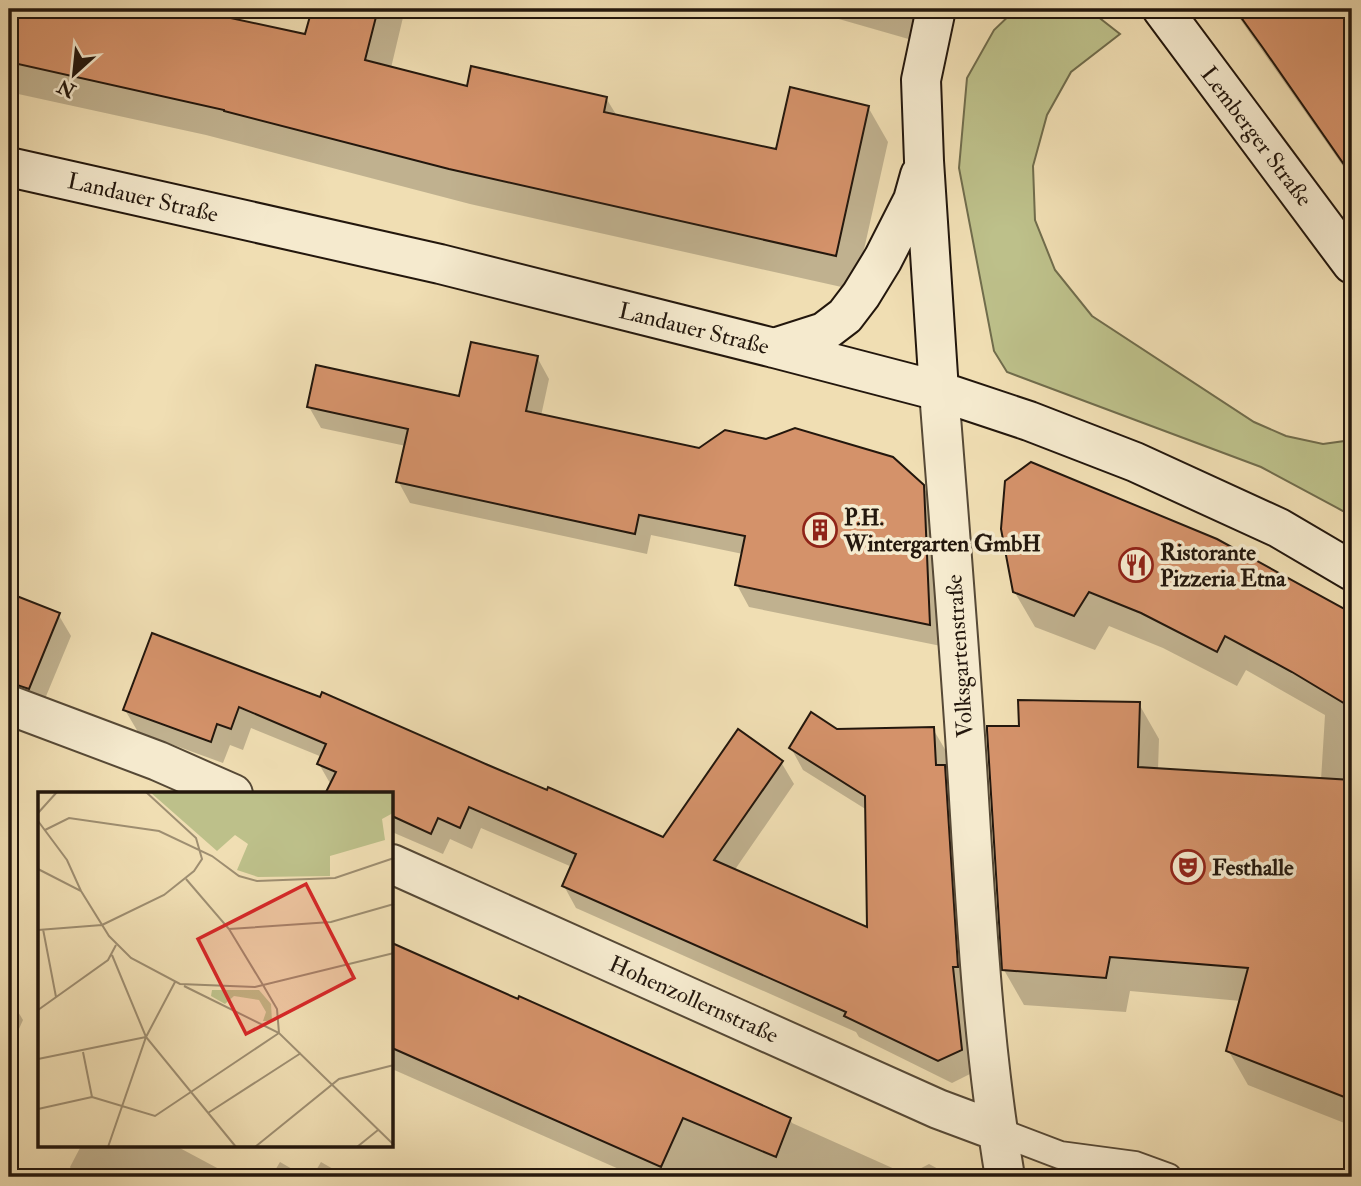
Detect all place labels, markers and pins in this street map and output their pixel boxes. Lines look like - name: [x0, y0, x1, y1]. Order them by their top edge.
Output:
- place label: P.H. Wintergarten GmbH: [843, 503, 1041, 559]
- building icon: P.H. Wintergarten GmbH: [801, 511, 839, 549]
- place label: Ristorante Pizzeria Etna: [1160, 538, 1287, 593]
- restaurant icon: Ristorante Pizzeria Etna: [1117, 546, 1155, 584]
- theatre icon: Festhalle: [1169, 848, 1207, 886]
- place label: Festhalle: [1212, 853, 1294, 882]

